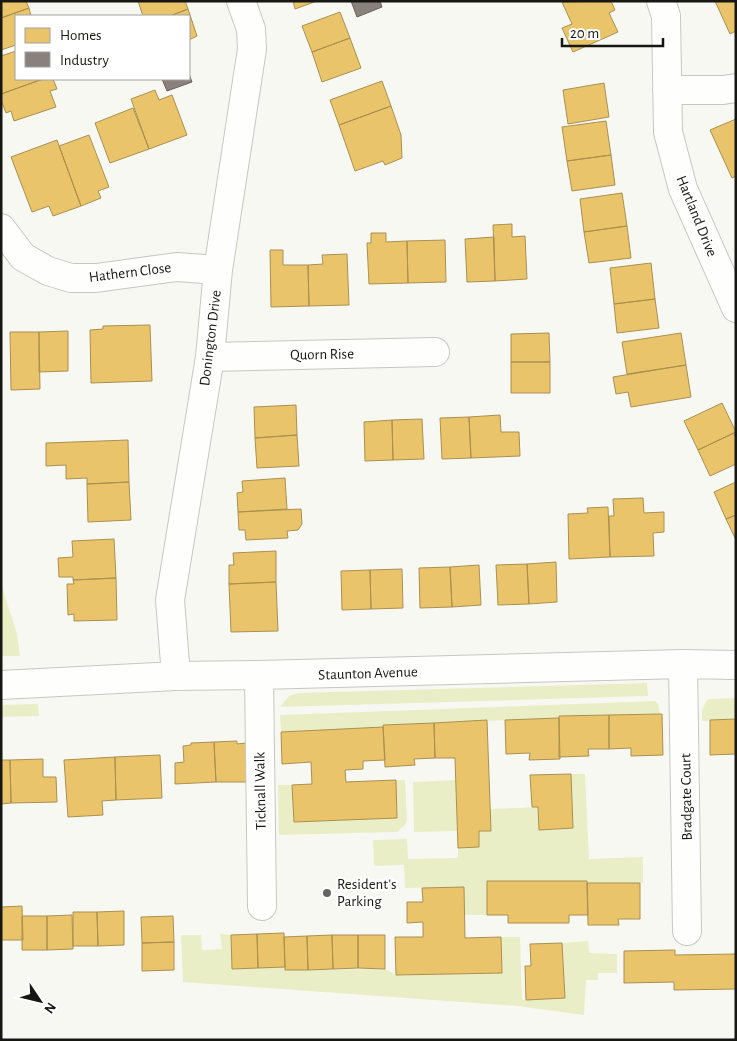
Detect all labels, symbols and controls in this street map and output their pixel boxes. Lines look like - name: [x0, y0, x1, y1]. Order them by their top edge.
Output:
- legend: [15, 15, 190, 80]
- scale bar: [562, 15, 663, 47]
- text: 20 m: [570, 26, 599, 41]
- text: Homes: [60, 28, 102, 43]
- text: Industry: [60, 53, 109, 68]
- street label: Hartland Drive: [673, 173, 720, 259]
- street label: Hathern Close: [88, 260, 172, 285]
- street label: Donington Drive: [197, 289, 224, 387]
- street label: Quorn Rise: [290, 346, 354, 363]
- street label: Staunton Avenue: [318, 664, 418, 683]
- street label: Ticknall Walk: [252, 752, 269, 830]
- street label: Bradgate Court: [678, 753, 695, 841]
- place label: Resident's Parking: [337, 877, 396, 909]
- marker: Resident's Parking: [321, 887, 333, 899]
- north arrow: [15, 976, 65, 1026]
- text: N: [41, 1000, 58, 1016]

